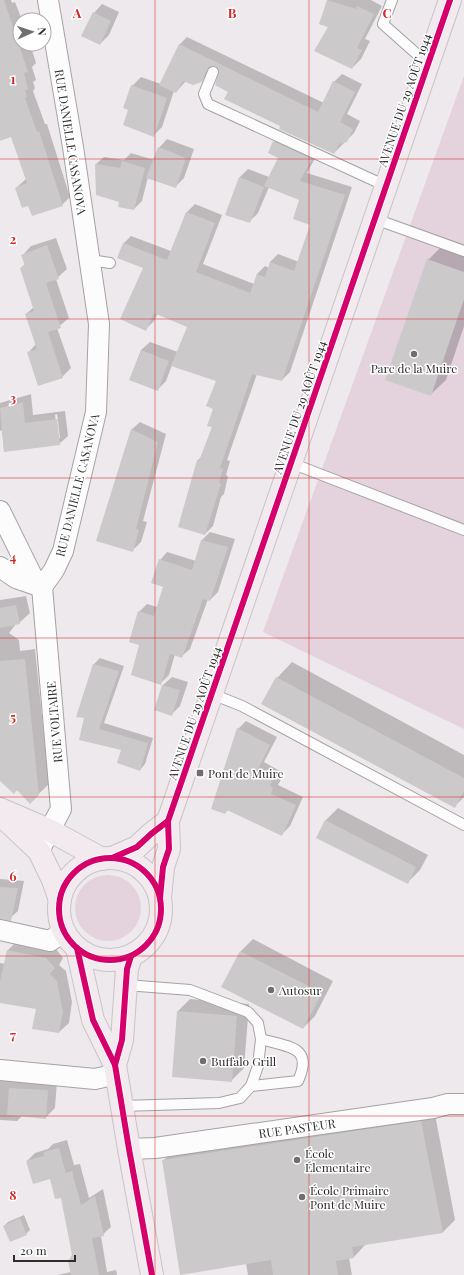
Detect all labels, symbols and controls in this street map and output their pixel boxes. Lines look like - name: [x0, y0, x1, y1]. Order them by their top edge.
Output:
- text: A: [72, 4, 82, 21]
- text: B: [228, 4, 237, 21]
- text: C: [382, 4, 392, 21]
- north arrow: [12, 12, 52, 52]
- text: N: [35, 27, 50, 36]
- street label: AVENUE DU 29 AOÛT 1944: [373, 31, 434, 170]
- street label: RUE DANIELLE CASANOVA: [52, 68, 90, 216]
- text: 1: [11, 70, 16, 87]
- text: 2: [10, 230, 17, 247]
- street label: AVENUE DU 29 AOÛT 1944: [268, 338, 329, 477]
- marker: Parc de la Muire: [409, 349, 419, 359]
- place label: Parc de la Muire: [371, 360, 457, 376]
- text: 3: [10, 389, 16, 406]
- street label: RUE DANIELLE CASANOVA: [51, 411, 103, 558]
- text: 4: [10, 548, 17, 565]
- street label: AVENUE DU 29 AOÛT 1944: [163, 644, 224, 783]
- street label: RUE VOLTAIRE: [42, 681, 66, 763]
- text: 5: [10, 708, 16, 725]
- place label: Pont de Muire: [208, 765, 284, 781]
- marker: Pont de Muire: [195, 768, 205, 778]
- text: 6: [9, 867, 17, 884]
- place label: Autosur: [278, 982, 322, 998]
- marker: Autosur: [266, 985, 276, 995]
- text: 7: [10, 1026, 16, 1043]
- place label: Buffalo Grill: [211, 1053, 277, 1069]
- marker: Buffalo Grill: [198, 1056, 208, 1066]
- street label: RUE PASTEUR: [258, 1115, 337, 1141]
- place label: École Élementaire: [305, 1145, 371, 1175]
- marker: École Élementaire: [292, 1155, 302, 1165]
- place label: École Primaire Pont de Muire: [310, 1182, 389, 1212]
- text: 8: [9, 1186, 17, 1203]
- marker: École Primaire Pont de Muire: [297, 1192, 307, 1202]
- scale bar: [14, 1237, 75, 1263]
- text: 20 m: [20, 1242, 47, 1258]

